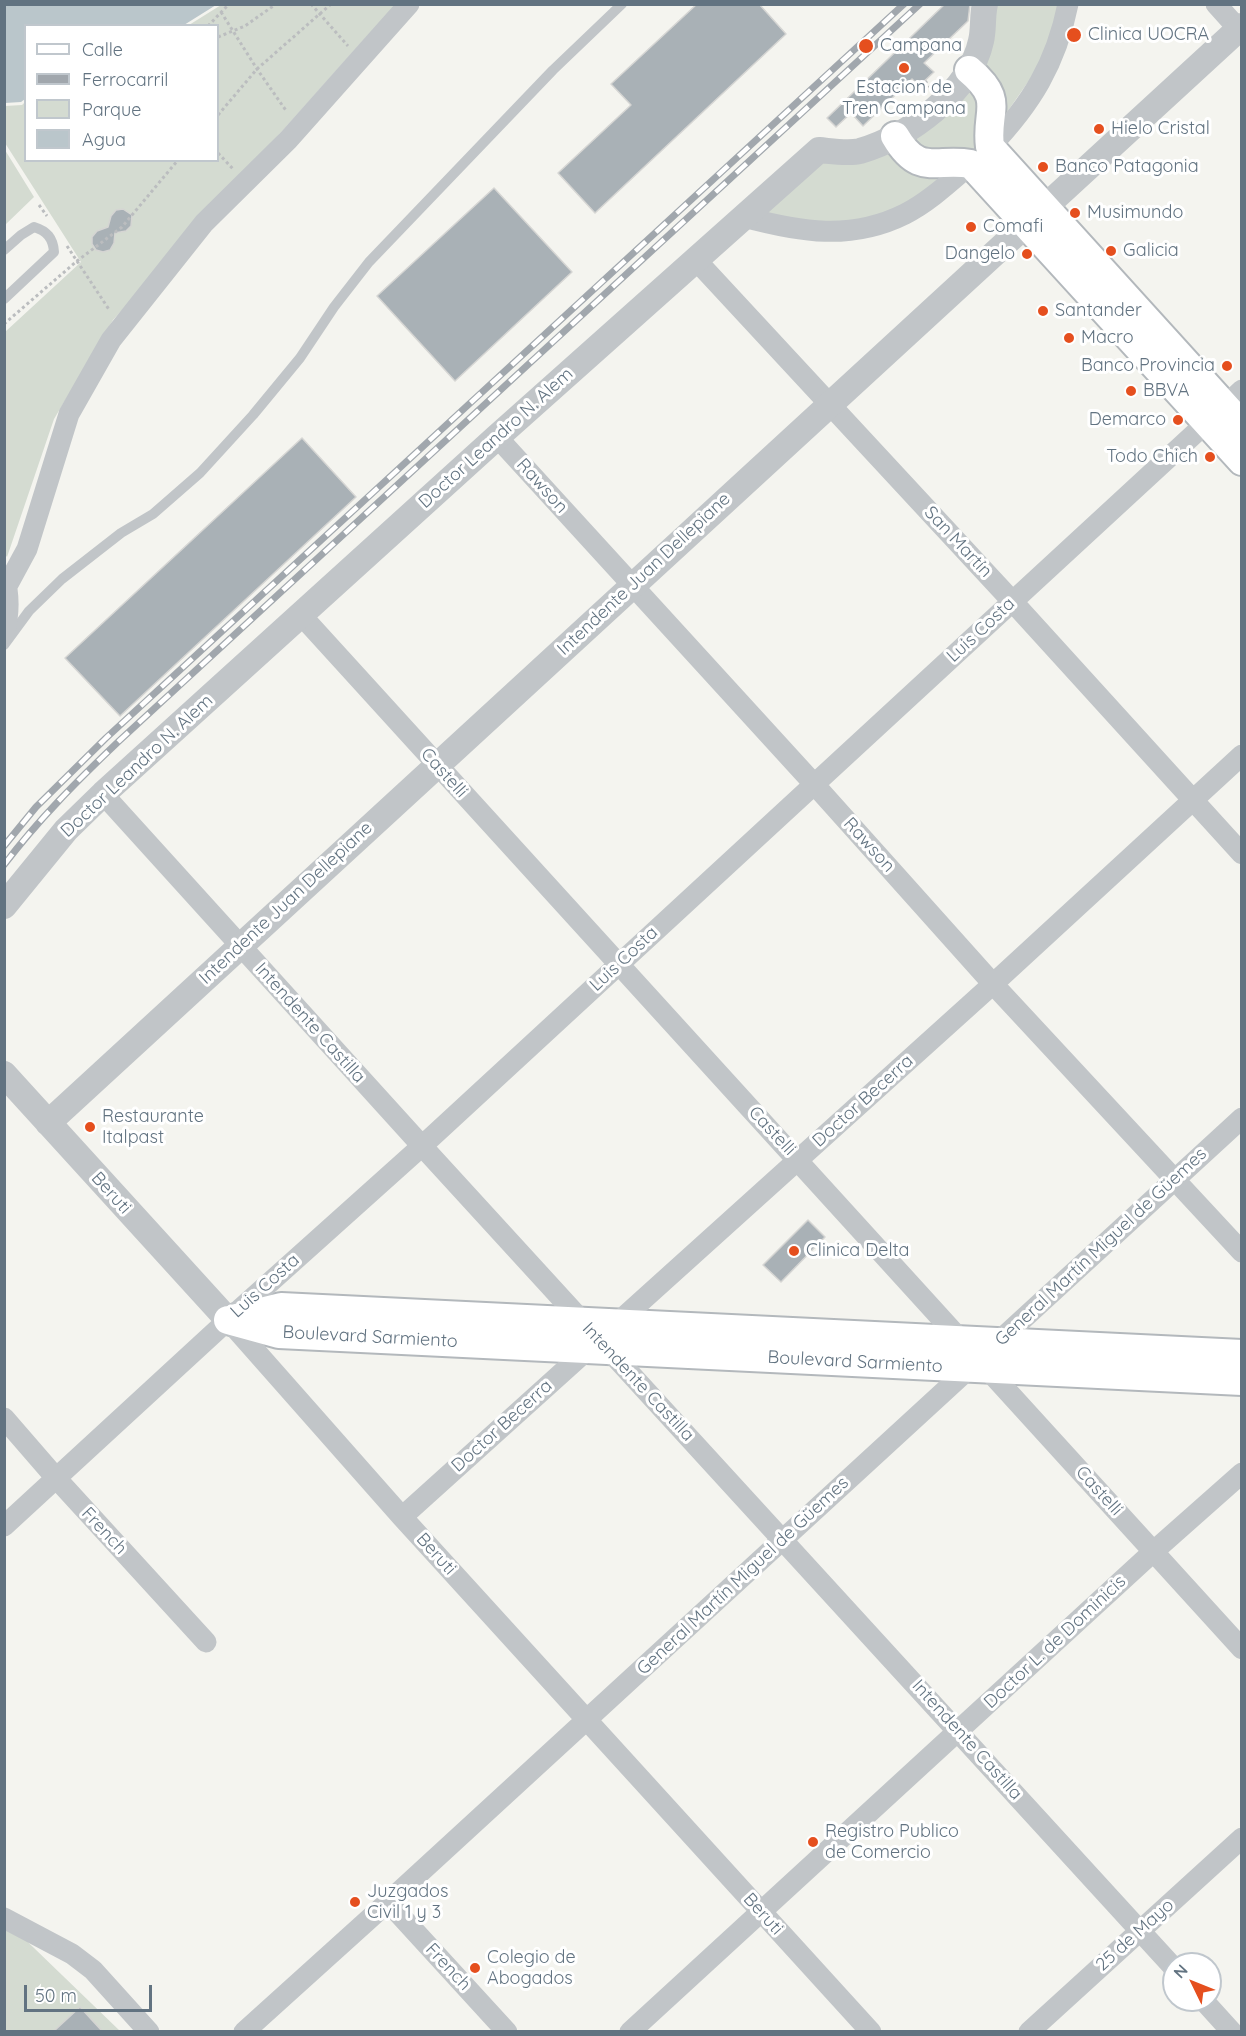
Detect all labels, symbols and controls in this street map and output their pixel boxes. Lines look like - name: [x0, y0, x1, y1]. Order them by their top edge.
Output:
- legend: [24, 24, 219, 162]
- place label: Clinica UOCRA: [1088, 24, 1209, 46]
- marker: Clinica UOCRA: [1065, 26, 1083, 44]
- place label: Campana: [880, 35, 962, 57]
- marker: Campana: [857, 37, 875, 55]
- text: Calle: [82, 38, 123, 61]
- marker: Estacion de Tren Campana: [897, 61, 911, 75]
- text: Ferrocarril: [82, 68, 169, 91]
- place label: Estacion de Tren Campana: [842, 77, 966, 119]
- text: Parque: [82, 98, 141, 121]
- place label: Hielo Cristal: [1111, 118, 1210, 140]
- marker: Hielo Cristal: [1092, 122, 1106, 136]
- text: Agua: [82, 128, 126, 151]
- place label: Banco Patagonia: [1055, 156, 1199, 178]
- marker: Banco Patagonia: [1036, 160, 1050, 174]
- place label: Musimundo: [1087, 202, 1183, 224]
- marker: Musimundo: [1068, 206, 1082, 220]
- place label: Comafi: [983, 216, 1043, 238]
- marker: Comafi: [964, 220, 978, 234]
- place label: Galicia: [1123, 240, 1179, 262]
- place label: Dangelo: [945, 243, 1015, 265]
- marker: Galicia: [1104, 244, 1118, 258]
- marker: Dangelo: [1020, 247, 1034, 261]
- place label: Santander: [1055, 300, 1142, 322]
- marker: Santander: [1036, 304, 1050, 318]
- place label: Macro: [1081, 327, 1134, 349]
- marker: Macro: [1062, 331, 1076, 345]
- place label: Banco Provincia: [1081, 355, 1215, 377]
- marker: Banco Provincia: [1220, 359, 1234, 373]
- street label: Doctor Leandro N. Alem: [415, 363, 577, 513]
- place label: BBVA: [1143, 380, 1189, 402]
- marker: BBVA: [1124, 384, 1138, 398]
- place label: Demarco: [1089, 409, 1166, 431]
- marker: Demarco: [1171, 413, 1185, 427]
- place label: Todo Chich: [1106, 446, 1198, 468]
- marker: Todo Chich: [1203, 450, 1217, 464]
- street label: Rawson: [512, 454, 572, 518]
- street label: Intendente Juan Dellepiane: [553, 488, 735, 660]
- street label: San Martín: [920, 502, 996, 582]
- street label: Luis Costa: [943, 593, 1019, 667]
- street label: Doctor Leandro N. Alem: [57, 690, 217, 842]
- street label: Castelli: [416, 744, 472, 802]
- street label: Rawson: [839, 813, 899, 877]
- street label: Intendente Juan Dellepiane: [195, 817, 377, 989]
- street label: Luis Costa: [586, 922, 662, 996]
- street label: Intendente Castilla: [250, 958, 370, 1088]
- street label: Doctor Becerra: [808, 1050, 918, 1152]
- street label: Castelli: [744, 1102, 800, 1160]
- place label: Restaurante Italpast: [102, 1106, 204, 1148]
- marker: Restaurante Italpast: [83, 1120, 97, 1134]
- street label: General Martín Miguel de Güemes: [991, 1143, 1211, 1351]
- street label: Beruti: [87, 1168, 135, 1218]
- place label: Clinica Delta: [806, 1240, 909, 1262]
- marker: Clinica Delta: [787, 1244, 801, 1258]
- street label: Luis Costa: [226, 1250, 304, 1322]
- street label: Intendente Castilla: [577, 1318, 699, 1446]
- street label: Boulevard Sarmiento: [282, 1322, 458, 1352]
- street label: Boulevard Sarmiento: [767, 1347, 943, 1377]
- street label: Doctor Becerra: [447, 1375, 557, 1477]
- street label: Castelli: [1071, 1462, 1127, 1520]
- street label: General Martín Miguel de Güemes: [633, 1472, 853, 1680]
- street label: French: [77, 1503, 131, 1559]
- street label: Beruti: [412, 1529, 460, 1579]
- street label: Doctor L. de Dominicis: [980, 1571, 1130, 1713]
- street label: Intendente Castilla: [907, 1675, 1027, 1805]
- place label: Registro Publico de Comercio: [825, 1821, 959, 1864]
- marker: Registro Publico de Comercio: [806, 1835, 820, 1849]
- place label: Juzgados Civil 1 y 3: [367, 1881, 448, 1924]
- street label: Beruti: [739, 1889, 787, 1939]
- street label: 25 de Mayo: [1092, 1894, 1178, 1976]
- marker: Juzgados Civil 1 y 3: [348, 1895, 362, 1909]
- street label: French: [421, 1939, 475, 1995]
- place label: Colegio de Abogados: [487, 1947, 576, 1990]
- north arrow: [1162, 1952, 1222, 2012]
- text: N: [1169, 1960, 1192, 1982]
- marker: Colegio de Abogados: [468, 1961, 482, 1975]
- scale bar: [27, 1973, 154, 2011]
- text: 50 m: [35, 1984, 77, 2007]

